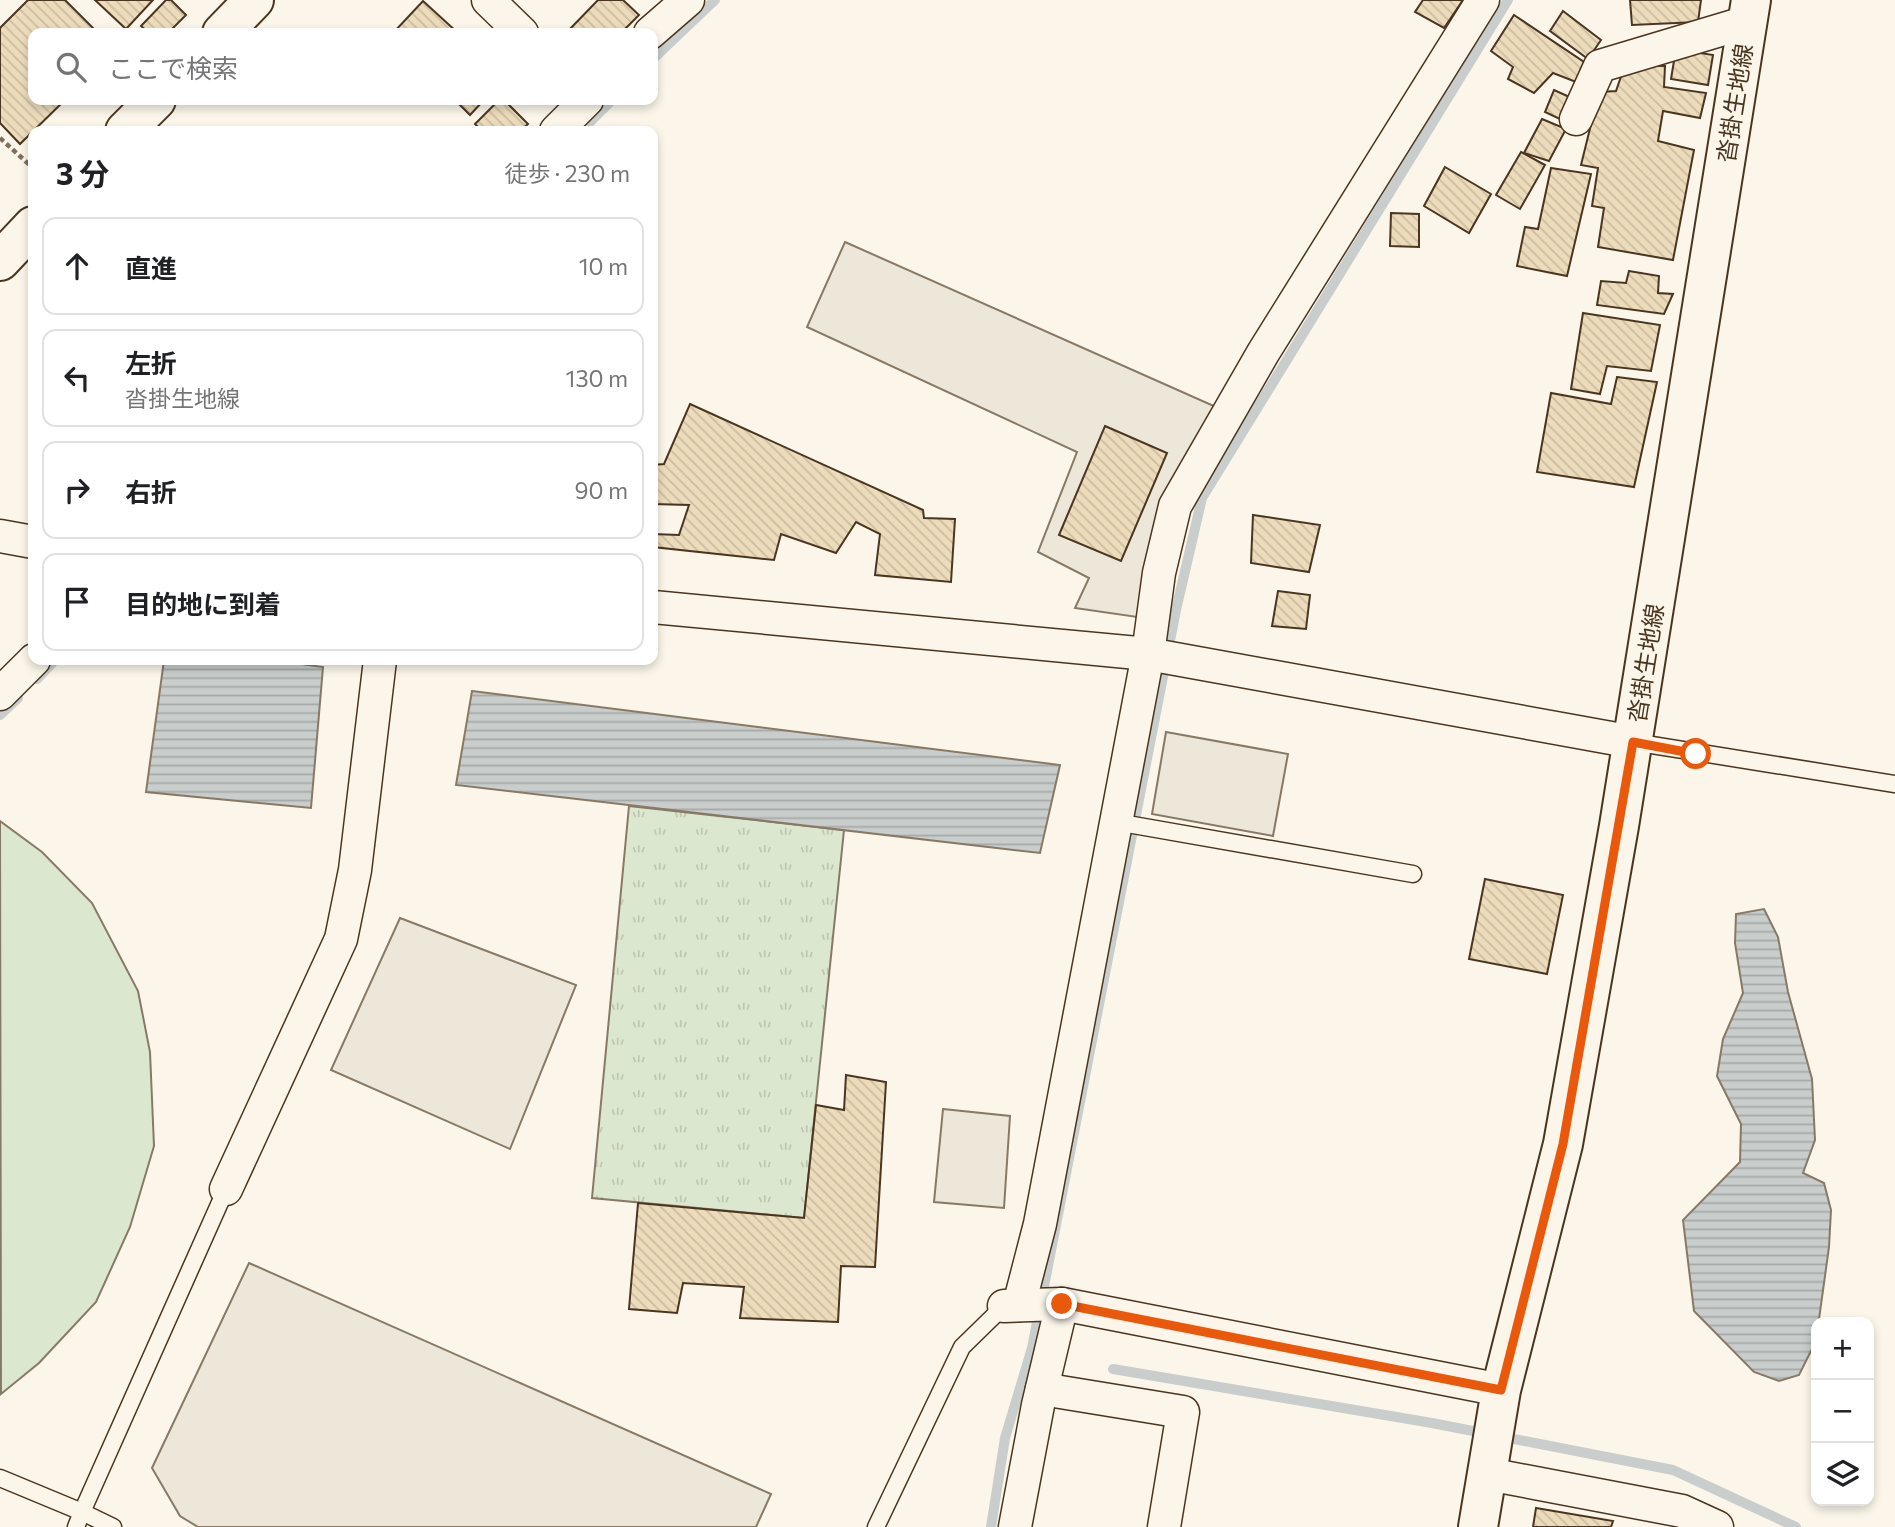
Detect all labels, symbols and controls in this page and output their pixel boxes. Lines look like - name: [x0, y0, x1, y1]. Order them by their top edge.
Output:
- search box: [28, 28, 658, 105]
- street label: 沓掛生地線: [1710, 41, 1758, 165]
- icon: search: [52, 48, 90, 86]
- text: ここで検索: [108, 52, 238, 83]
- text: 3 分: [56, 154, 109, 191]
- text: 徒歩 · 230 m: [504, 159, 630, 187]
- icon: ahead: [58, 247, 96, 285]
- text: 直進: [125, 252, 177, 283]
- text: 10 m: [579, 252, 628, 280]
- text: 左折: [125, 347, 177, 378]
- icon: left: [58, 359, 96, 397]
- text: 130 m: [566, 364, 628, 392]
- text: 沓掛生地線: [125, 384, 240, 412]
- icon: right: [58, 471, 96, 509]
- text: 右折: [125, 476, 177, 507]
- text: 90 m: [575, 476, 628, 504]
- icon: arrive: [58, 583, 96, 621]
- text: 目的地に到着: [125, 588, 281, 619]
- street label: 沓掛生地線: [1621, 601, 1669, 725]
- route start: [1680, 738, 1711, 769]
- route end: [1046, 1288, 1077, 1319]
- map controls: [1811, 1317, 1874, 1506]
- button: +: [1811, 1317, 1874, 1380]
- button: −: [1811, 1380, 1874, 1443]
- button: layers: [1811, 1443, 1874, 1506]

